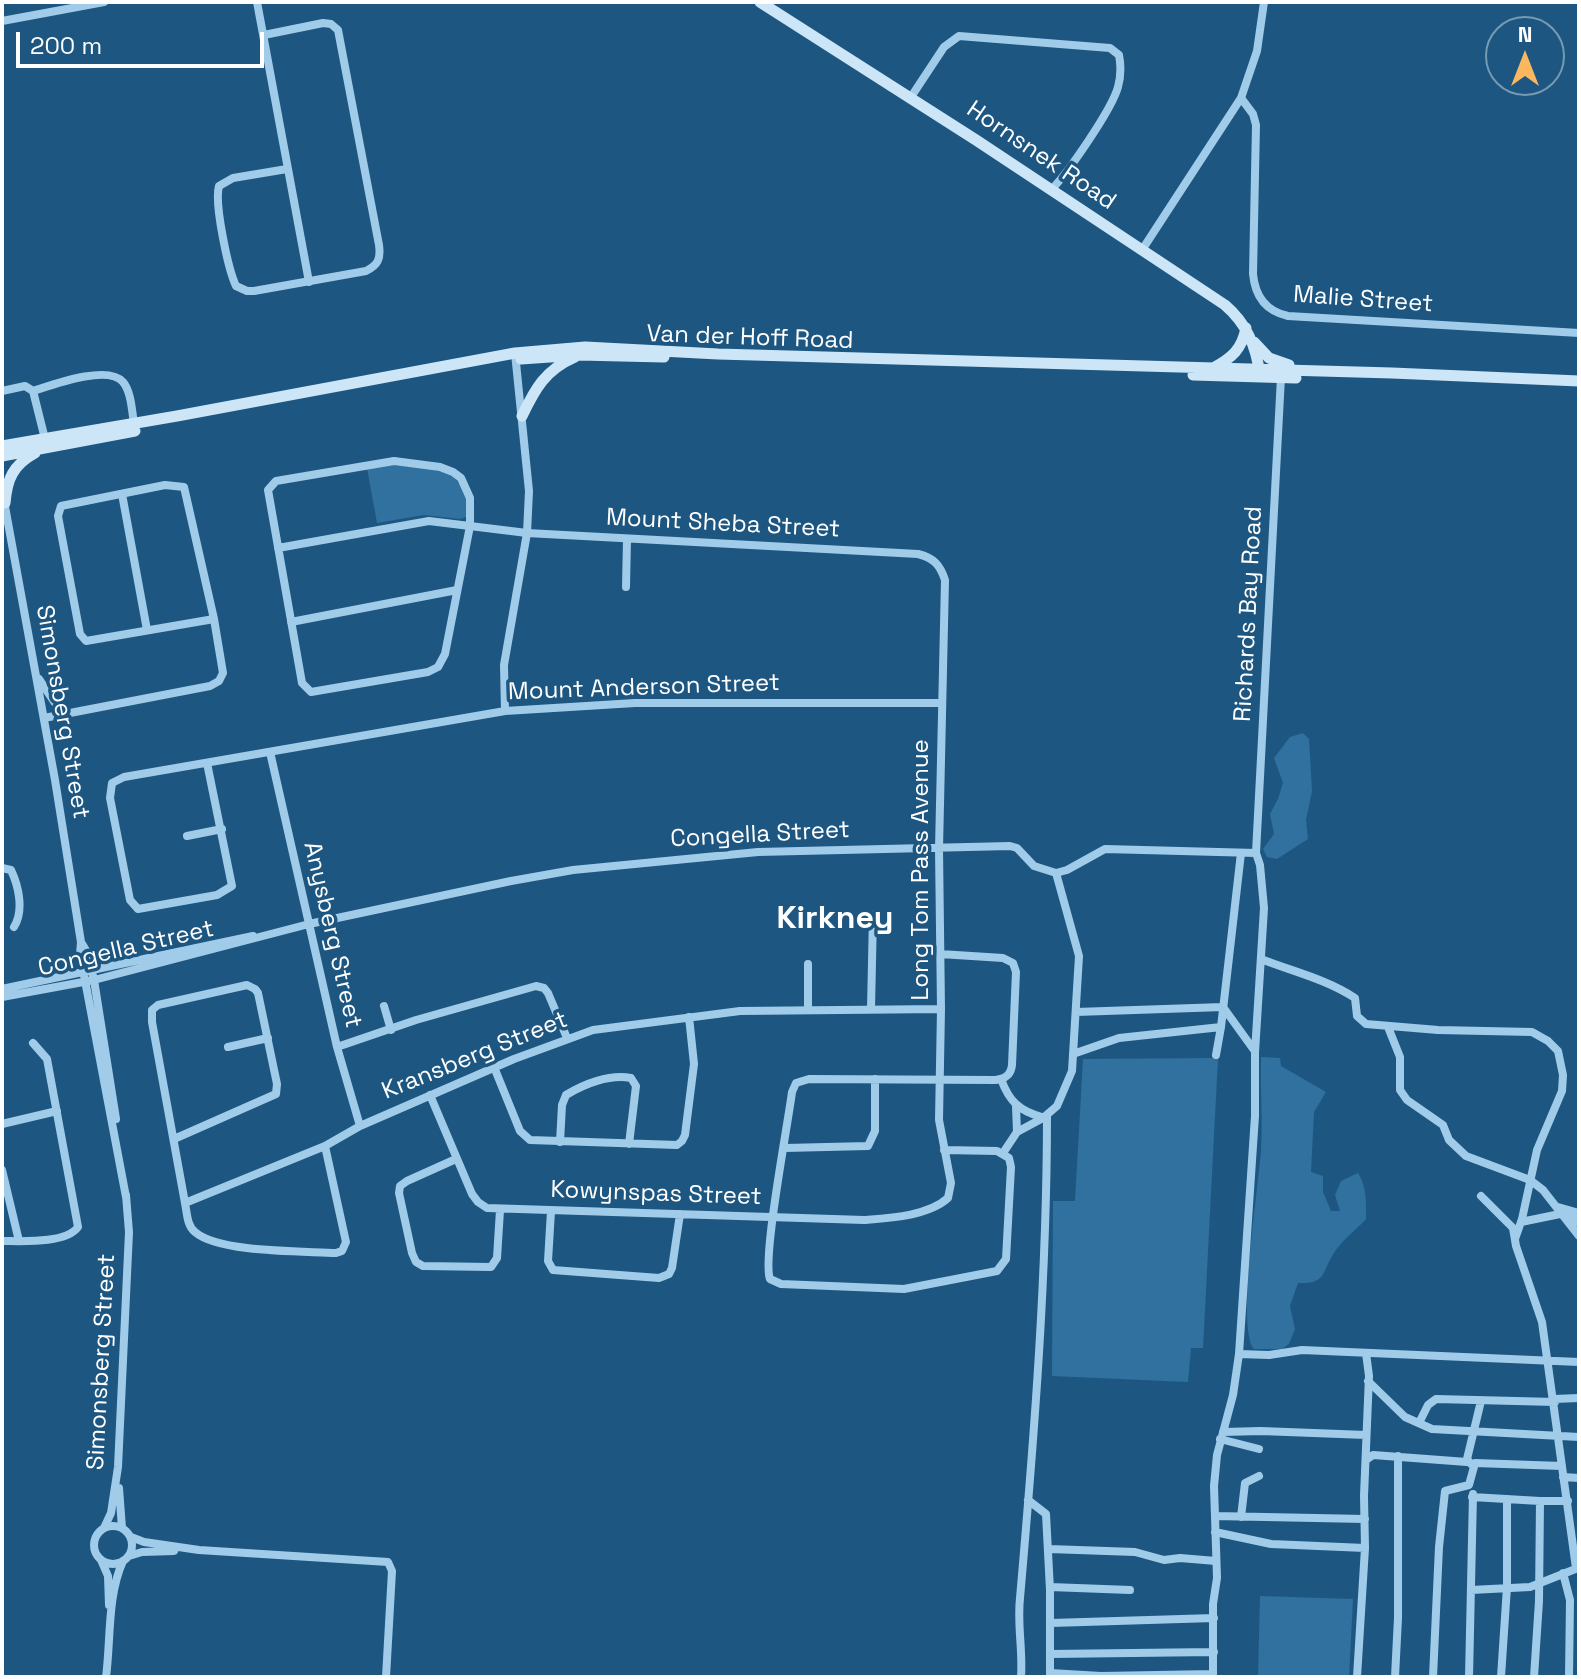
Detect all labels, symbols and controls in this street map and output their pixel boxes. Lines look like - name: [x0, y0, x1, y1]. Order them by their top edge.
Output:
- scale bar: [20, 16, 268, 66]
- north arrow: [1485, 16, 1565, 96]
- text: N: [1518, 20, 1532, 48]
- text: 200 m: [30, 30, 102, 61]
- street label: Hornsnek Road: [961, 95, 1121, 217]
- street label: Malie Street: [1292, 281, 1434, 319]
- street label: Van der Hoff Road: [646, 320, 854, 356]
- street label: Mount Sheba Street: [605, 503, 841, 545]
- street label: Richards Bay Road: [1229, 505, 1269, 723]
- street label: Simonsberg Street: [29, 603, 95, 821]
- street label: Mount Anderson Street: [508, 669, 780, 707]
- street label: Long Tom Pass Avenue: [907, 739, 935, 1001]
- street label: Congella Street: [670, 816, 850, 854]
- street label: Anysberg Street: [297, 839, 367, 1031]
- district label: Kirkney: [776, 900, 894, 938]
- street label: Congella Street: [35, 915, 217, 983]
- street label: Kransberg Street: [378, 1006, 572, 1106]
- street label: Kowynspas Street: [550, 1176, 762, 1212]
- street label: Simonsberg Street: [82, 1253, 122, 1471]

